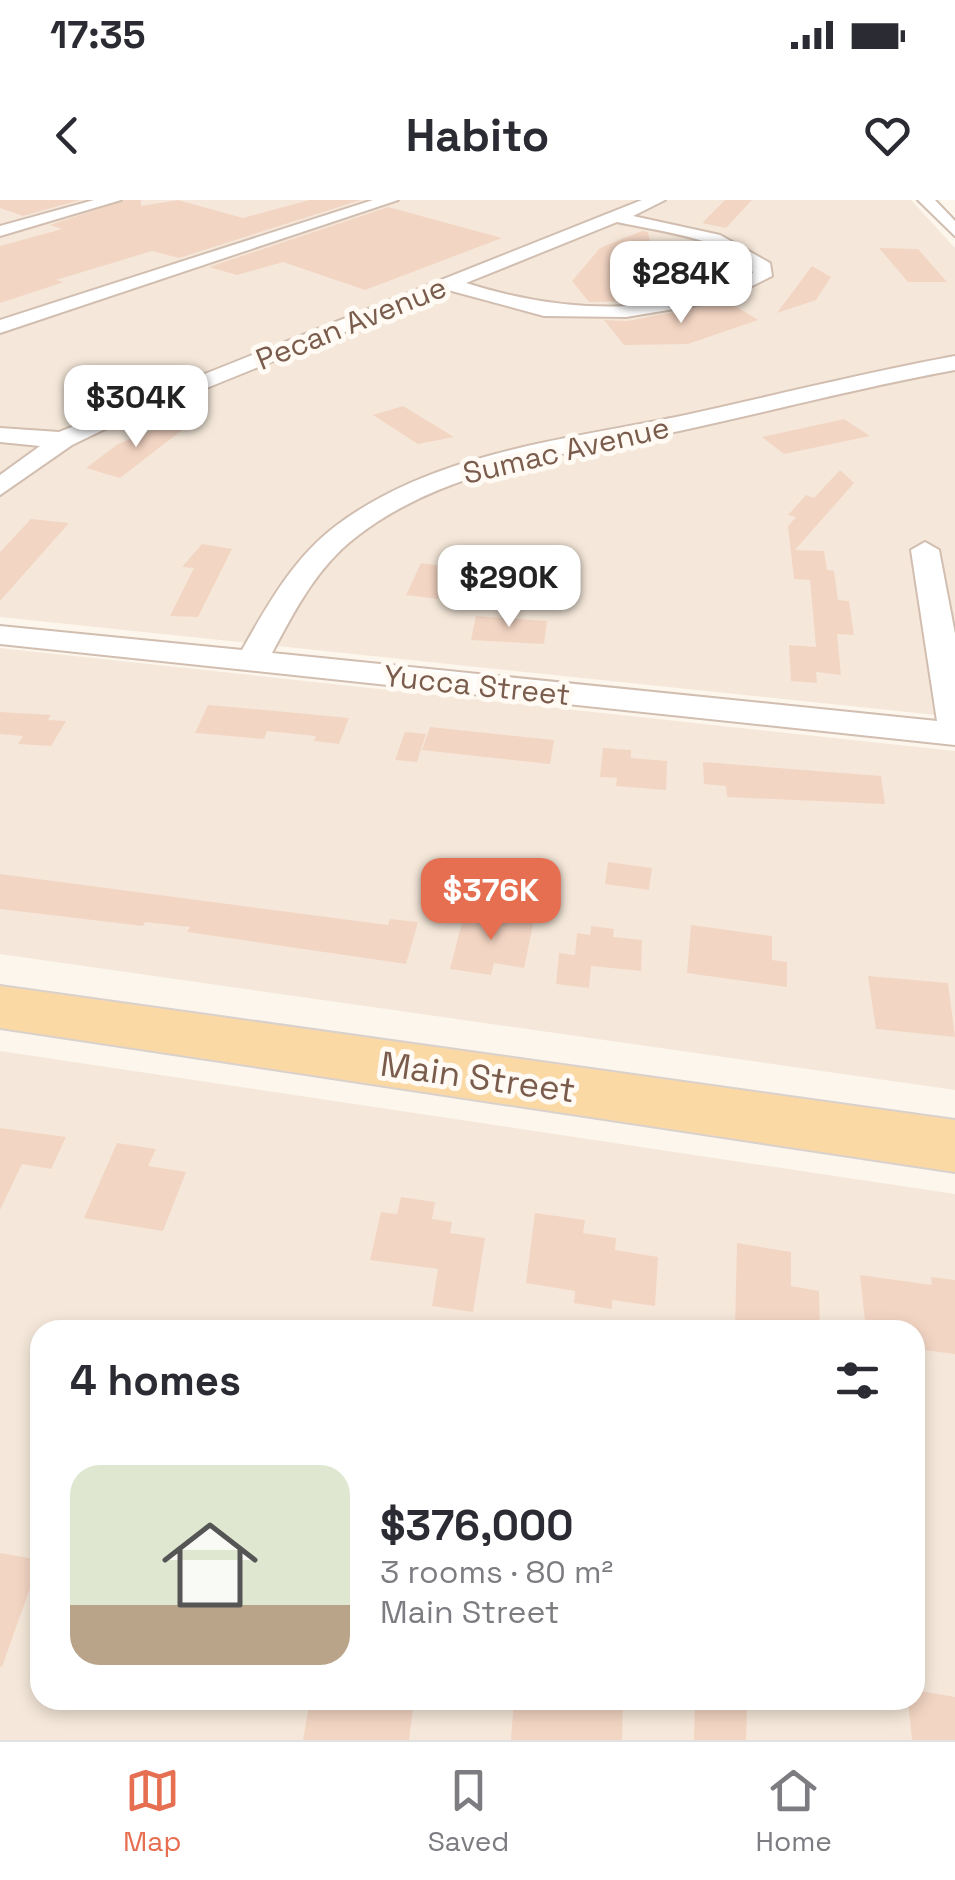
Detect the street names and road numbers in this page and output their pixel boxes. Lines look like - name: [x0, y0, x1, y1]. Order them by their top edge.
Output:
- street label: Pecan Avenue: [250, 267, 452, 379]
- street label: Sumac Avenue: [459, 407, 673, 493]
- street label: Yucca Street: [382, 656, 572, 714]
- street label: Main Street: [378, 1042, 578, 1112]

